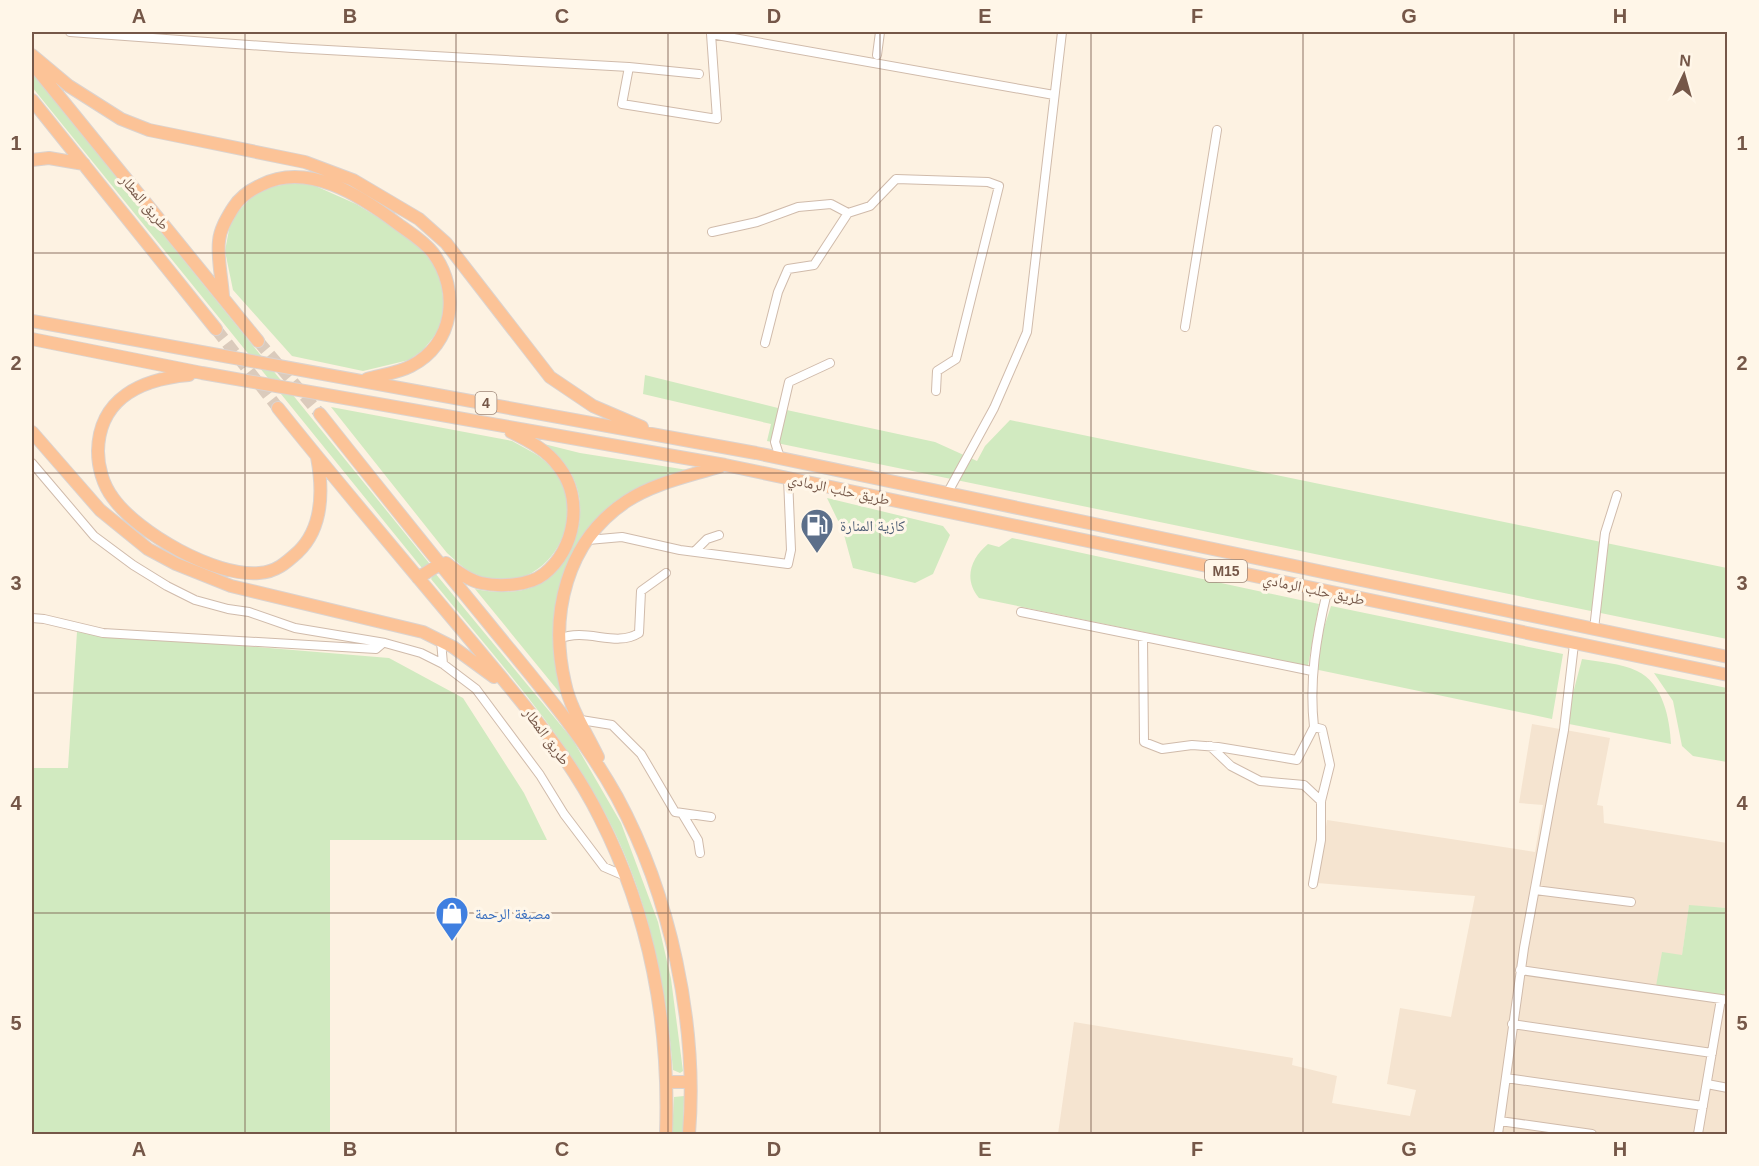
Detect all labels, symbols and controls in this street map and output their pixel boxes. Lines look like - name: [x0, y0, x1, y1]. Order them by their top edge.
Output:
- text: A: [132, 5, 146, 27]
- text: B: [343, 5, 357, 27]
- text: C: [555, 5, 569, 27]
- text: D: [767, 5, 781, 27]
- text: E: [978, 5, 992, 27]
- text: F: [1191, 5, 1203, 27]
- text: G: [1401, 5, 1417, 27]
- text: H: [1613, 5, 1627, 27]
- north arrow: [1654, 45, 1714, 105]
- text: N: [1679, 52, 1692, 70]
- text: 1: [10, 132, 22, 154]
- text: 1: [1736, 132, 1748, 154]
- street label: طريق المطار: [115, 170, 173, 234]
- text: 2: [10, 352, 22, 374]
- text: 2: [1736, 352, 1748, 374]
- road number: 4: [476, 392, 496, 414]
- street label: طريق حلب الرمادي: [786, 470, 891, 512]
- fuel station icon: كازية المنارة: [799, 507, 835, 554]
- place label: كازية المنارة: [840, 517, 905, 535]
- road number: M15: [1205, 560, 1247, 582]
- street label: طريق حلب الرمادي: [1261, 570, 1366, 612]
- text: 3: [10, 572, 22, 594]
- text: 3: [1736, 572, 1748, 594]
- street label: طريق المطار: [518, 703, 574, 769]
- text: 4: [10, 792, 22, 814]
- text: 4: [1736, 792, 1748, 814]
- shop icon: مصبغة الرحمة: [434, 895, 470, 942]
- place label: مصبغة الرحمة: [475, 905, 551, 923]
- text: 5: [10, 1012, 22, 1034]
- text: 5: [1736, 1012, 1748, 1034]
- text: A: [132, 1138, 146, 1160]
- text: B: [343, 1138, 357, 1160]
- text: C: [555, 1138, 569, 1160]
- text: D: [767, 1138, 781, 1160]
- text: E: [978, 1138, 992, 1160]
- text: F: [1191, 1138, 1203, 1160]
- text: G: [1401, 1138, 1417, 1160]
- text: H: [1613, 1138, 1627, 1160]

